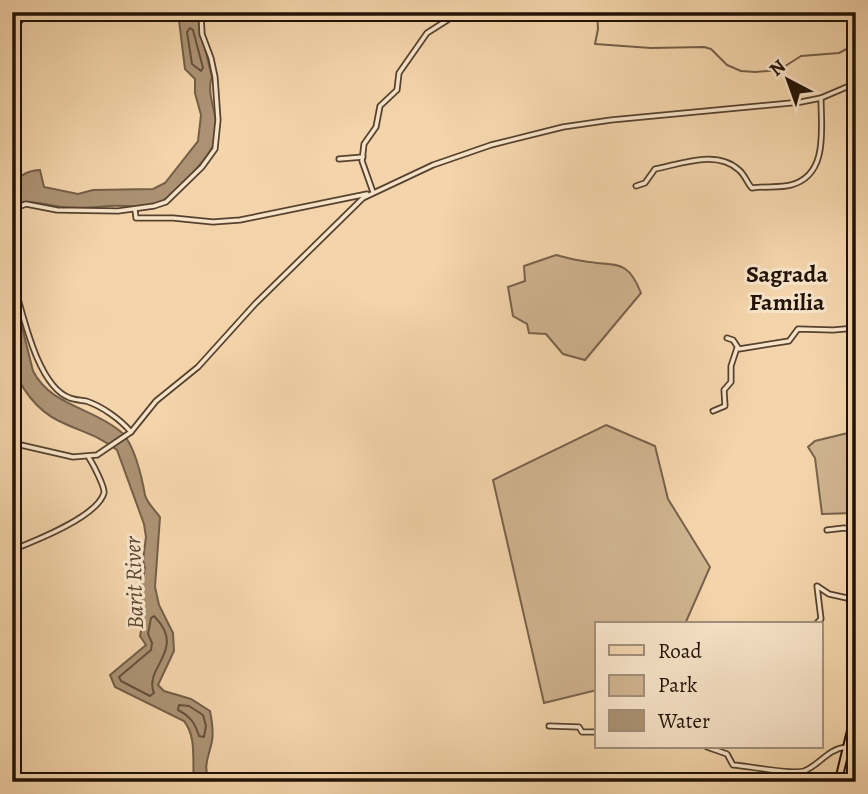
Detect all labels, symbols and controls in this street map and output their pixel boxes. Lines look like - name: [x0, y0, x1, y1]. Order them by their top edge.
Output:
- north arrow: [752, 46, 822, 116]
- text: N: [764, 53, 791, 82]
- district label: Sagrada Familia: [746, 258, 828, 318]
- water label: Barit River: [117, 535, 151, 630]
- legend: [595, 622, 822, 748]
- text: Road: [658, 637, 702, 665]
- text: Park: [658, 671, 698, 699]
- text: Water: [657, 707, 710, 735]

